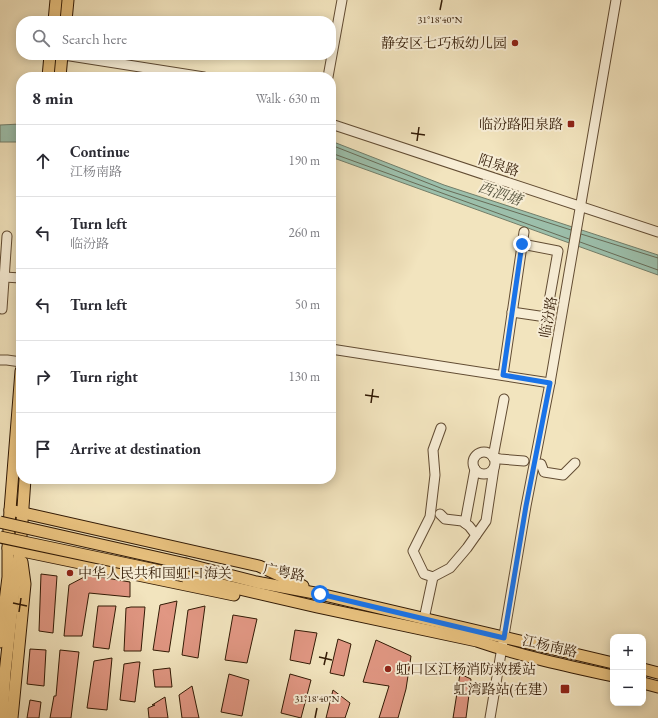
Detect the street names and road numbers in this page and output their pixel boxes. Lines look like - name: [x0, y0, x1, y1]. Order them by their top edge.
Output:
- street label: 阳泉路: [476, 150, 522, 180]
- street label: 临汾路: [535, 295, 561, 339]
- street label: 广粤路: [262, 559, 306, 585]
- street label: 江杨南路: [521, 631, 579, 661]

